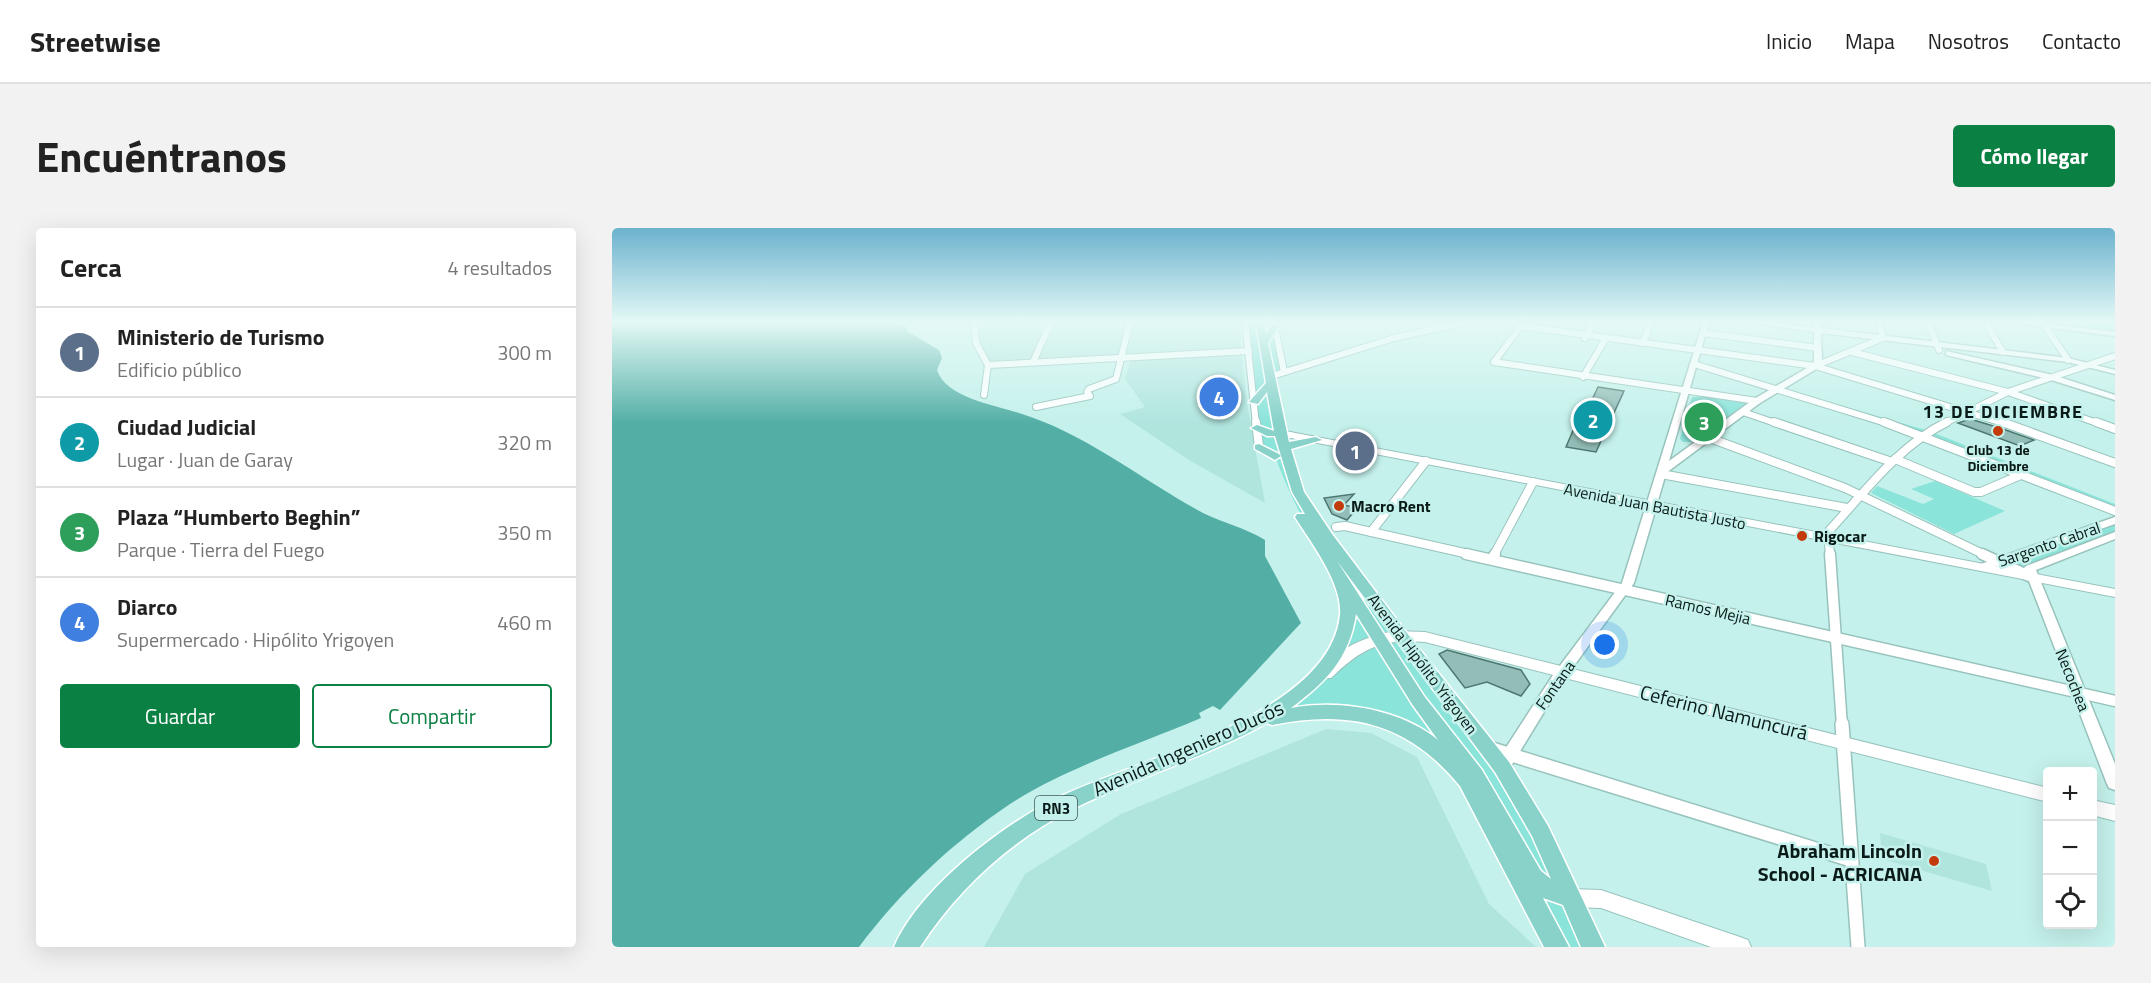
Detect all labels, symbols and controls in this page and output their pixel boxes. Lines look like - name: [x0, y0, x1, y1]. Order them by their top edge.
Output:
- text: Streetwise: [30, 20, 161, 63]
- text: Inicio: [1766, 25, 1812, 57]
- text: Mapa: [1845, 25, 1895, 57]
- text: Nosotros: [1928, 25, 2009, 57]
- text: Contacto: [2042, 25, 2121, 57]
- text: Encuéntranos: [36, 124, 287, 188]
- button: Cómo llegar: [1953, 125, 2115, 187]
- text: Cerca: [60, 248, 122, 287]
- text: 4 resultados: [448, 252, 552, 283]
- text: Ministerio de Turismo: [117, 320, 325, 354]
- text: 1: [74, 337, 85, 368]
- text: 300 m: [497, 337, 552, 368]
- text: Edificio público: [117, 354, 242, 385]
- pin: 4: [1200, 374, 1238, 420]
- pin: 2: [1574, 398, 1612, 442]
- district label: 13 DE DICIEMBRE: [1922, 398, 2084, 425]
- pin: 3: [1684, 400, 1724, 444]
- text: Ciudad Judicial: [117, 410, 256, 444]
- marker: Club 13 de Diciembre: [1991, 424, 2005, 438]
- text: 2: [74, 427, 85, 458]
- text: 320 m: [497, 427, 552, 458]
- pin: 1: [1336, 428, 1374, 474]
- place label: Club 13 de Diciembre: [1966, 439, 2030, 476]
- text: Lugar · Juan de Garay: [117, 444, 293, 475]
- street label: Avenida Juan Bautista Justo: [1562, 477, 1748, 535]
- place label: Macro Rent: [1351, 494, 1431, 518]
- marker: Macro Rent: [1332, 499, 1346, 513]
- text: Plaza “Humberto Beghin”: [117, 500, 360, 534]
- street label: Sargento Cabral: [1995, 515, 2103, 573]
- text: 3: [74, 517, 85, 548]
- text: 350 m: [497, 517, 552, 548]
- place label: Rigocar: [1814, 524, 1866, 548]
- marker: Rigocar: [1795, 529, 1809, 543]
- text: Parque · Tierra del Fuego: [117, 534, 325, 565]
- street label: Ramos Mejia: [1663, 588, 1753, 630]
- street label: Avenida Hipólito Yrigoyen: [1362, 589, 1484, 739]
- text: Diarco: [117, 590, 178, 624]
- text: 4: [74, 607, 85, 638]
- text: 460 m: [497, 607, 552, 638]
- text: Supermercado · Hipólito Yrigoyen: [117, 624, 394, 655]
- your location: [1590, 630, 1619, 659]
- street label: Necochea: [2050, 645, 2096, 715]
- street label: Fontana: [1529, 655, 1581, 715]
- street label: Ceferino Namuncurá: [1637, 676, 1811, 748]
- button: Guardar: [60, 684, 300, 748]
- button: Compartir: [312, 684, 552, 748]
- street label: Avenida Ingeniero Ducós: [1088, 692, 1288, 804]
- map controls: [2043, 767, 2097, 929]
- button: +: [2043, 767, 2097, 821]
- road number: RN3: [1035, 796, 1077, 820]
- button: −: [2043, 821, 2097, 875]
- place label: Abraham Lincoln School - ACRICANA: [1758, 835, 1922, 889]
- marker: Abraham Lincoln School - ACRICANA: [1927, 854, 1941, 868]
- button: locate: [2043, 875, 2097, 929]

